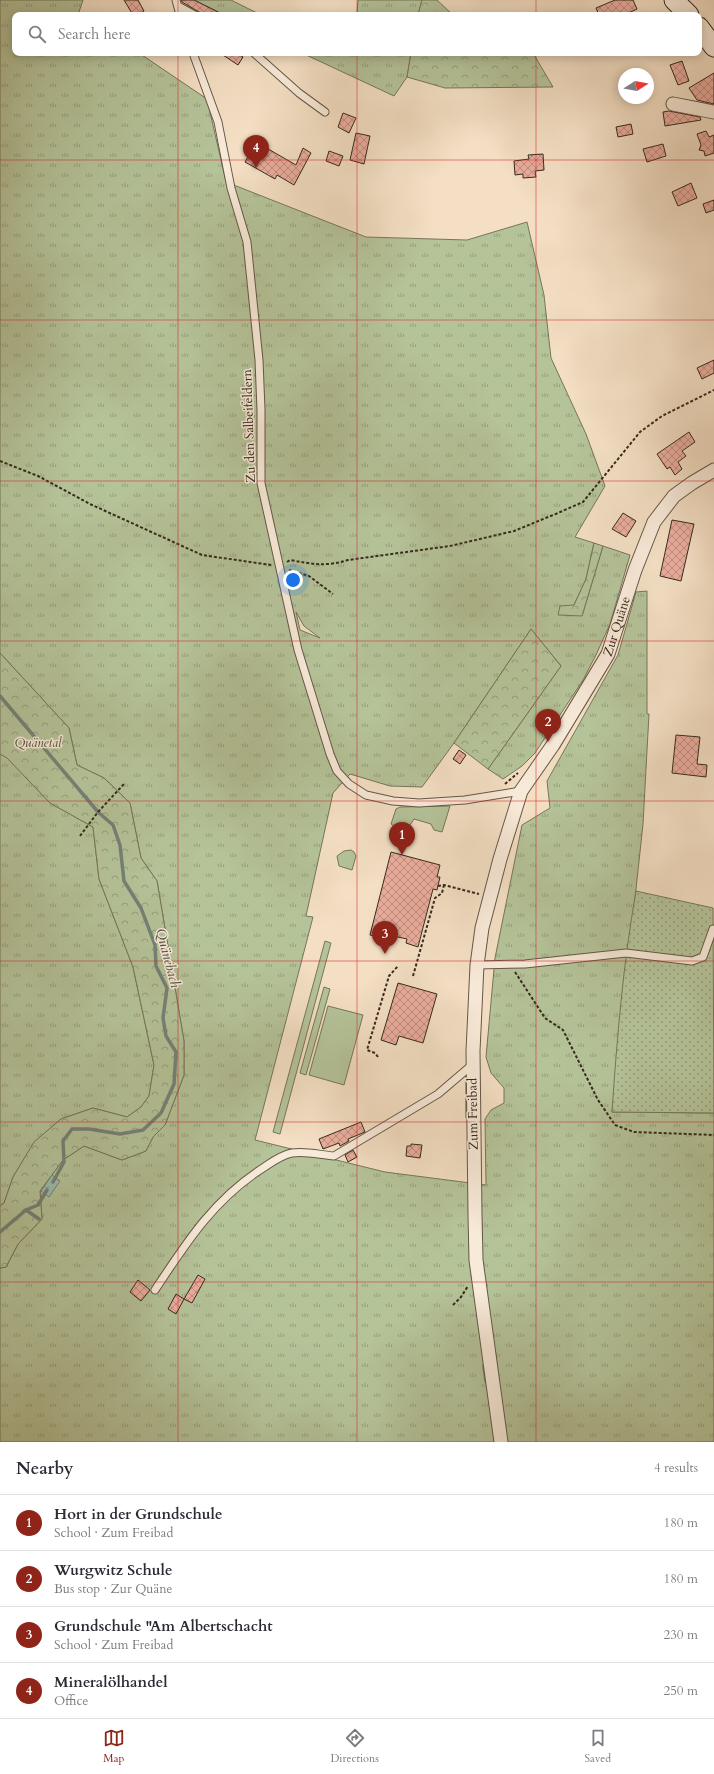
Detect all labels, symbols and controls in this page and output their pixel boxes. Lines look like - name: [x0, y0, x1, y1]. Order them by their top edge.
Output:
- search box: [12, 12, 702, 56]
- icon: search: [26, 23, 48, 45]
- text: Search here: [58, 24, 131, 44]
- north arrow: [618, 68, 654, 104]
- pin: 4: [243, 135, 269, 168]
- street label: Zu den Salbeifeldern: [238, 368, 260, 483]
- your location: [283, 570, 303, 590]
- street label: Zur Quäne: [599, 594, 635, 659]
- pin: 2: [535, 709, 561, 742]
- park label: Quänetal: [14, 734, 62, 752]
- pin: 1: [389, 822, 415, 855]
- pin: 3: [372, 921, 398, 954]
- water label: Quänebach: [151, 926, 185, 990]
- street label: Zum Freibad: [463, 1078, 483, 1150]
- text: Nearby: [16, 1457, 73, 1480]
- text: 4 results: [654, 1459, 698, 1477]
- text: Hort in der Grundschule: [54, 1504, 222, 1524]
- text: 1: [26, 1514, 32, 1532]
- text: 180 m: [664, 1514, 698, 1532]
- text: School · Zum Freibad: [54, 1524, 173, 1542]
- text: Wurgwitz Schule: [54, 1560, 172, 1580]
- text: 2: [26, 1570, 32, 1588]
- text: 180 m: [664, 1570, 698, 1588]
- text: Bus stop · Zur Quäne: [54, 1580, 173, 1598]
- text: Grundschule "Am Albertschacht: [54, 1616, 273, 1636]
- text: 3: [26, 1626, 32, 1644]
- text: 230 m: [664, 1626, 698, 1644]
- text: School · Zum Freibad: [54, 1636, 173, 1654]
- text: Mineralölhandel: [54, 1672, 168, 1692]
- text: 4: [26, 1682, 32, 1700]
- text: 250 m: [664, 1682, 698, 1700]
- text: Office: [54, 1692, 88, 1710]
- tab: Map: [103, 1727, 125, 1766]
- tab: Directions: [330, 1727, 379, 1766]
- tab: Saved: [585, 1727, 611, 1766]

